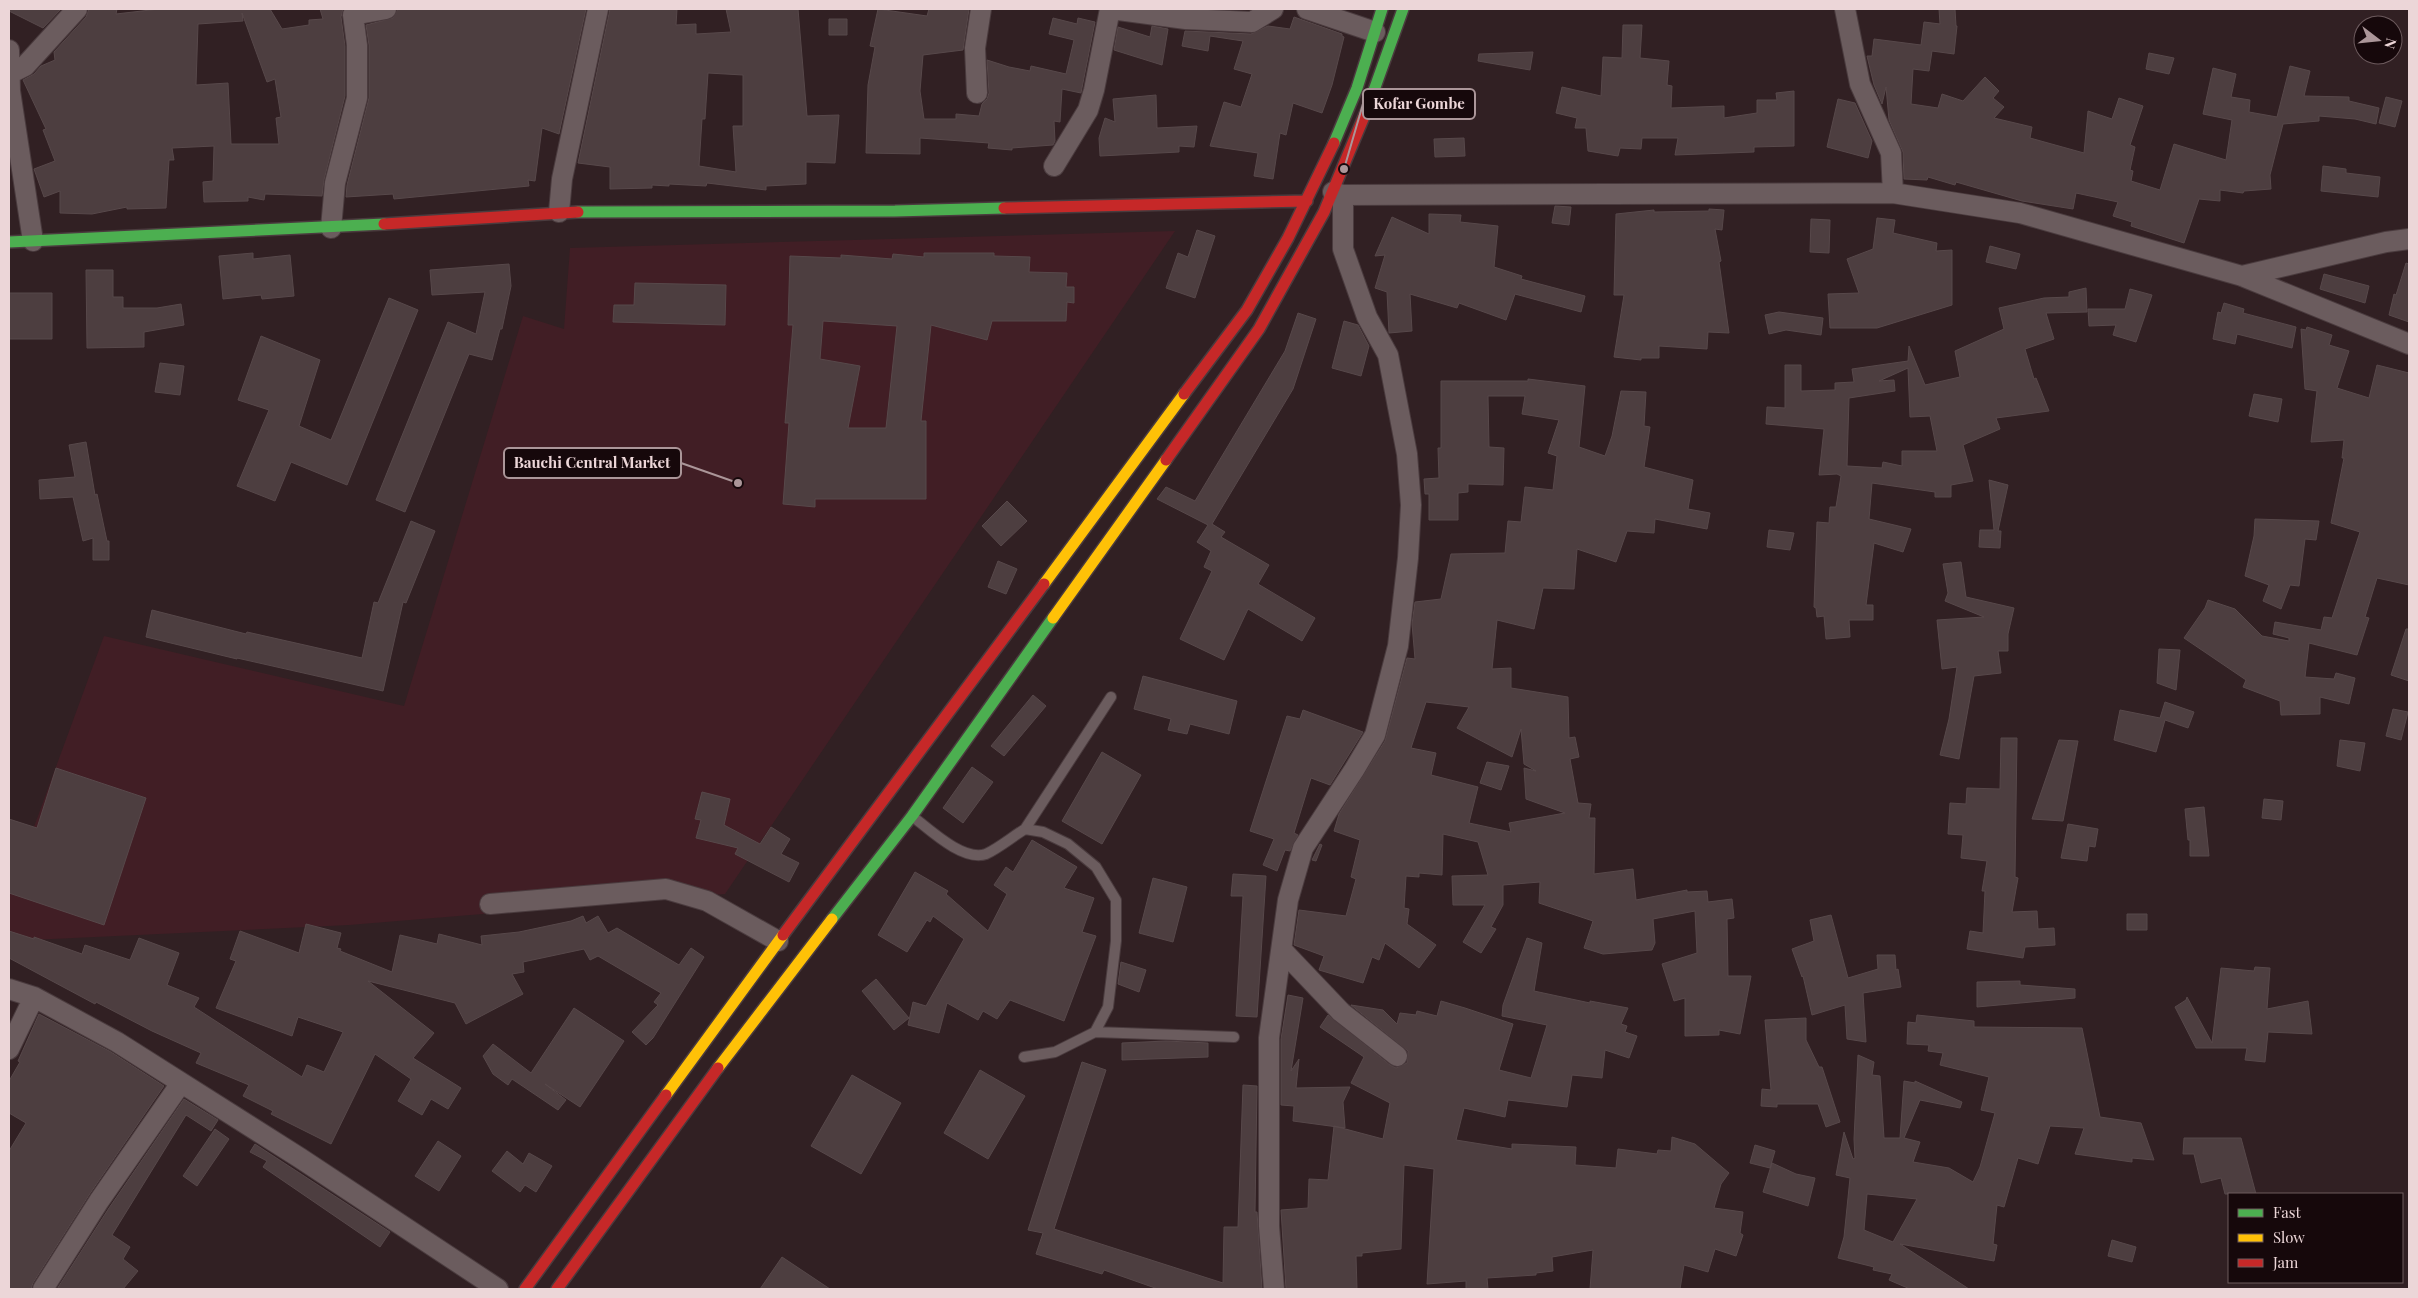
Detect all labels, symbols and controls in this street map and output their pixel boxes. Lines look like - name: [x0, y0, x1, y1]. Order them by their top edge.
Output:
- north arrow: [2353, 15, 2403, 65]
- text: N: [2380, 36, 2402, 51]
- callout: Kofar Gombe: [1363, 89, 1475, 119]
- text: Kofar Gombe: [1373, 93, 1465, 113]
- callout: Bauchi Central Market: [504, 448, 681, 478]
- text: Bauchi Central Market: [514, 452, 671, 472]
- legend: [2228, 1193, 2403, 1283]
- text: Fast: [2273, 1202, 2302, 1222]
- text: Slow: [2273, 1227, 2305, 1247]
- text: Jam: [2272, 1252, 2299, 1272]

